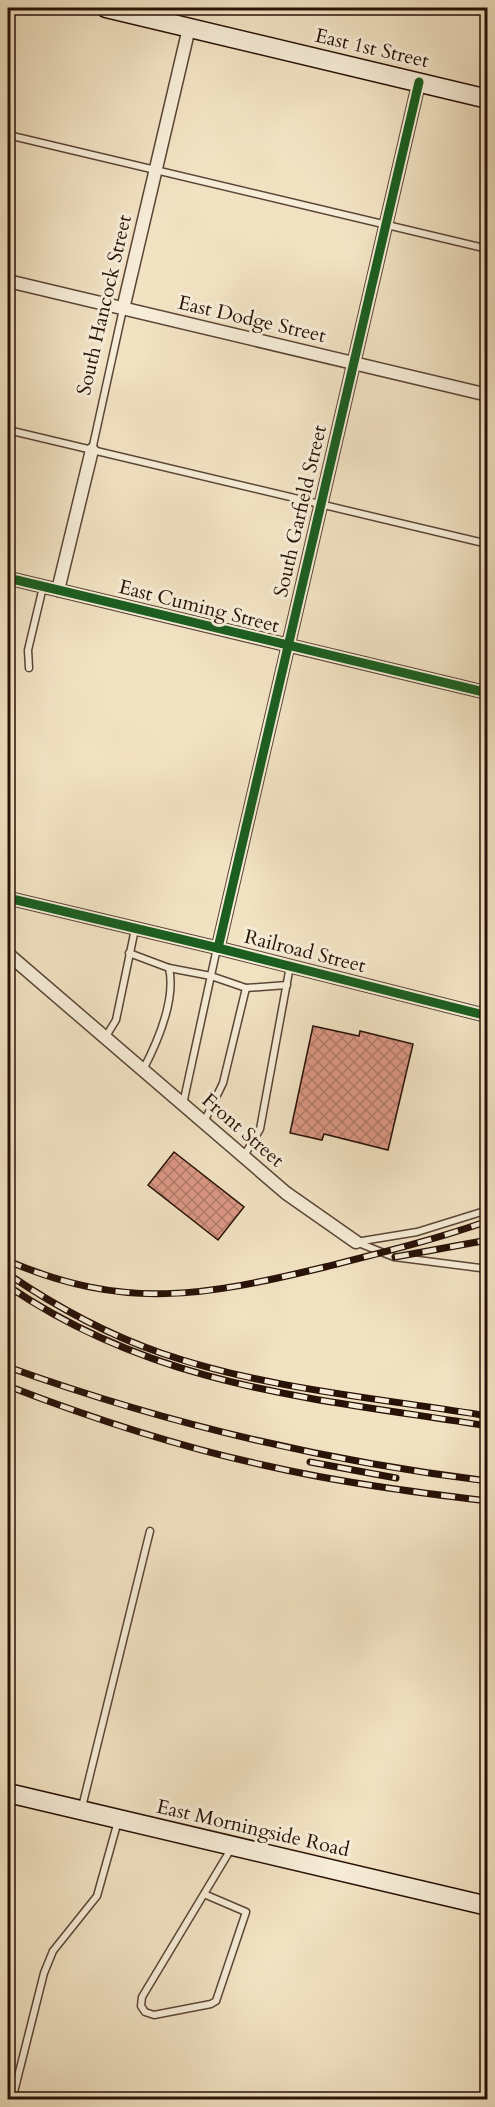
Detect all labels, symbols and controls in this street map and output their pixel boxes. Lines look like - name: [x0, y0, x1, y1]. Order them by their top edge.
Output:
- street label: East 1st Street: [312, 22, 432, 74]
- street label: South Hancock Street: [70, 211, 138, 398]
- street label: East Dodge Street: [175, 289, 329, 349]
- street label: South Garfield Street: [267, 422, 333, 600]
- street label: East Cuming Street: [116, 573, 283, 639]
- street label: Railroad Street: [242, 923, 369, 979]
- street label: Front Street: [196, 1087, 290, 1174]
- street label: East Morningside Road: [154, 1793, 352, 1863]

